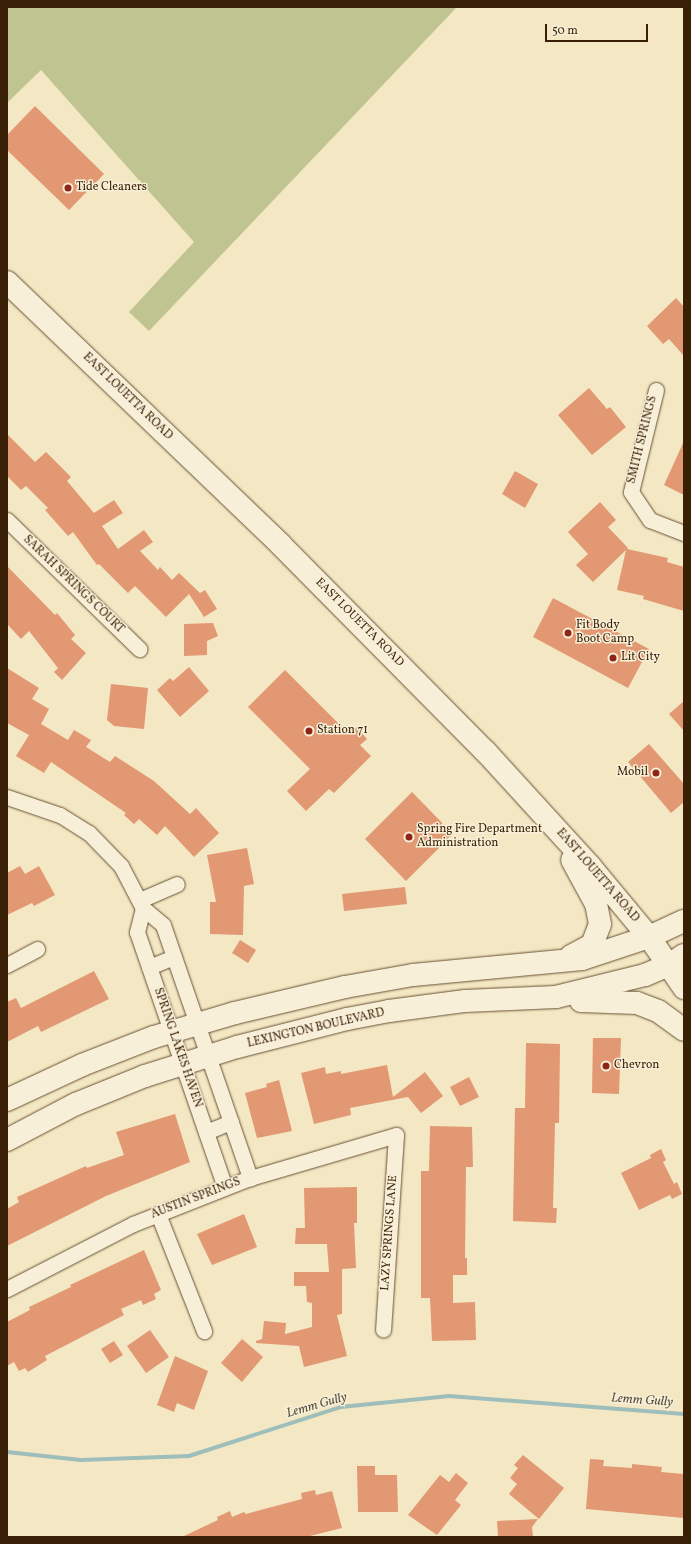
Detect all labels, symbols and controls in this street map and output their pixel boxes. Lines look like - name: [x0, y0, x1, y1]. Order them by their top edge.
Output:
- scale bar: [547, 16, 650, 42]
- text: 50 m: [552, 23, 578, 39]
- place label: Tide Cleaners: [76, 181, 147, 195]
- marker: Tide Cleaners: [63, 183, 73, 193]
- street label: EAST LOUETTA ROAD: [79, 350, 175, 444]
- street label: SMITH SPRINGS: [625, 394, 661, 486]
- street label: SARAH SPRINGS COURT: [20, 533, 126, 637]
- street label: EAST LOUETTA ROAD: [312, 576, 406, 670]
- place label: Fit Body Boot Camp: [576, 619, 634, 647]
- marker: Fit Body Boot Camp: [563, 628, 573, 638]
- place label: Lit City: [621, 651, 660, 665]
- marker: Lit City: [608, 653, 618, 663]
- place label: Station 71: [317, 724, 368, 738]
- marker: Station 71: [304, 726, 314, 736]
- place label: Mobil: [617, 766, 648, 780]
- marker: Mobil: [651, 768, 661, 778]
- place label: Spring Fire Department Administration: [417, 823, 542, 851]
- street label: EAST LOUETTA ROAD: [552, 826, 642, 926]
- marker: Spring Fire Department Administration: [404, 832, 414, 842]
- street label: SPRING LAKES HAVEN: [150, 986, 204, 1110]
- street label: LEXINGTON BOULEVARD: [246, 1006, 386, 1052]
- place label: Chevron: [614, 1059, 659, 1073]
- marker: Chevron: [601, 1061, 611, 1071]
- street label: LAZY SPRINGS LANE: [379, 1174, 401, 1292]
- street label: AUSTIN SPRINGS: [149, 1175, 243, 1223]
- water label: Lemm Gully: [285, 1390, 349, 1422]
- water label: Lemm Gully: [610, 1391, 674, 1411]

